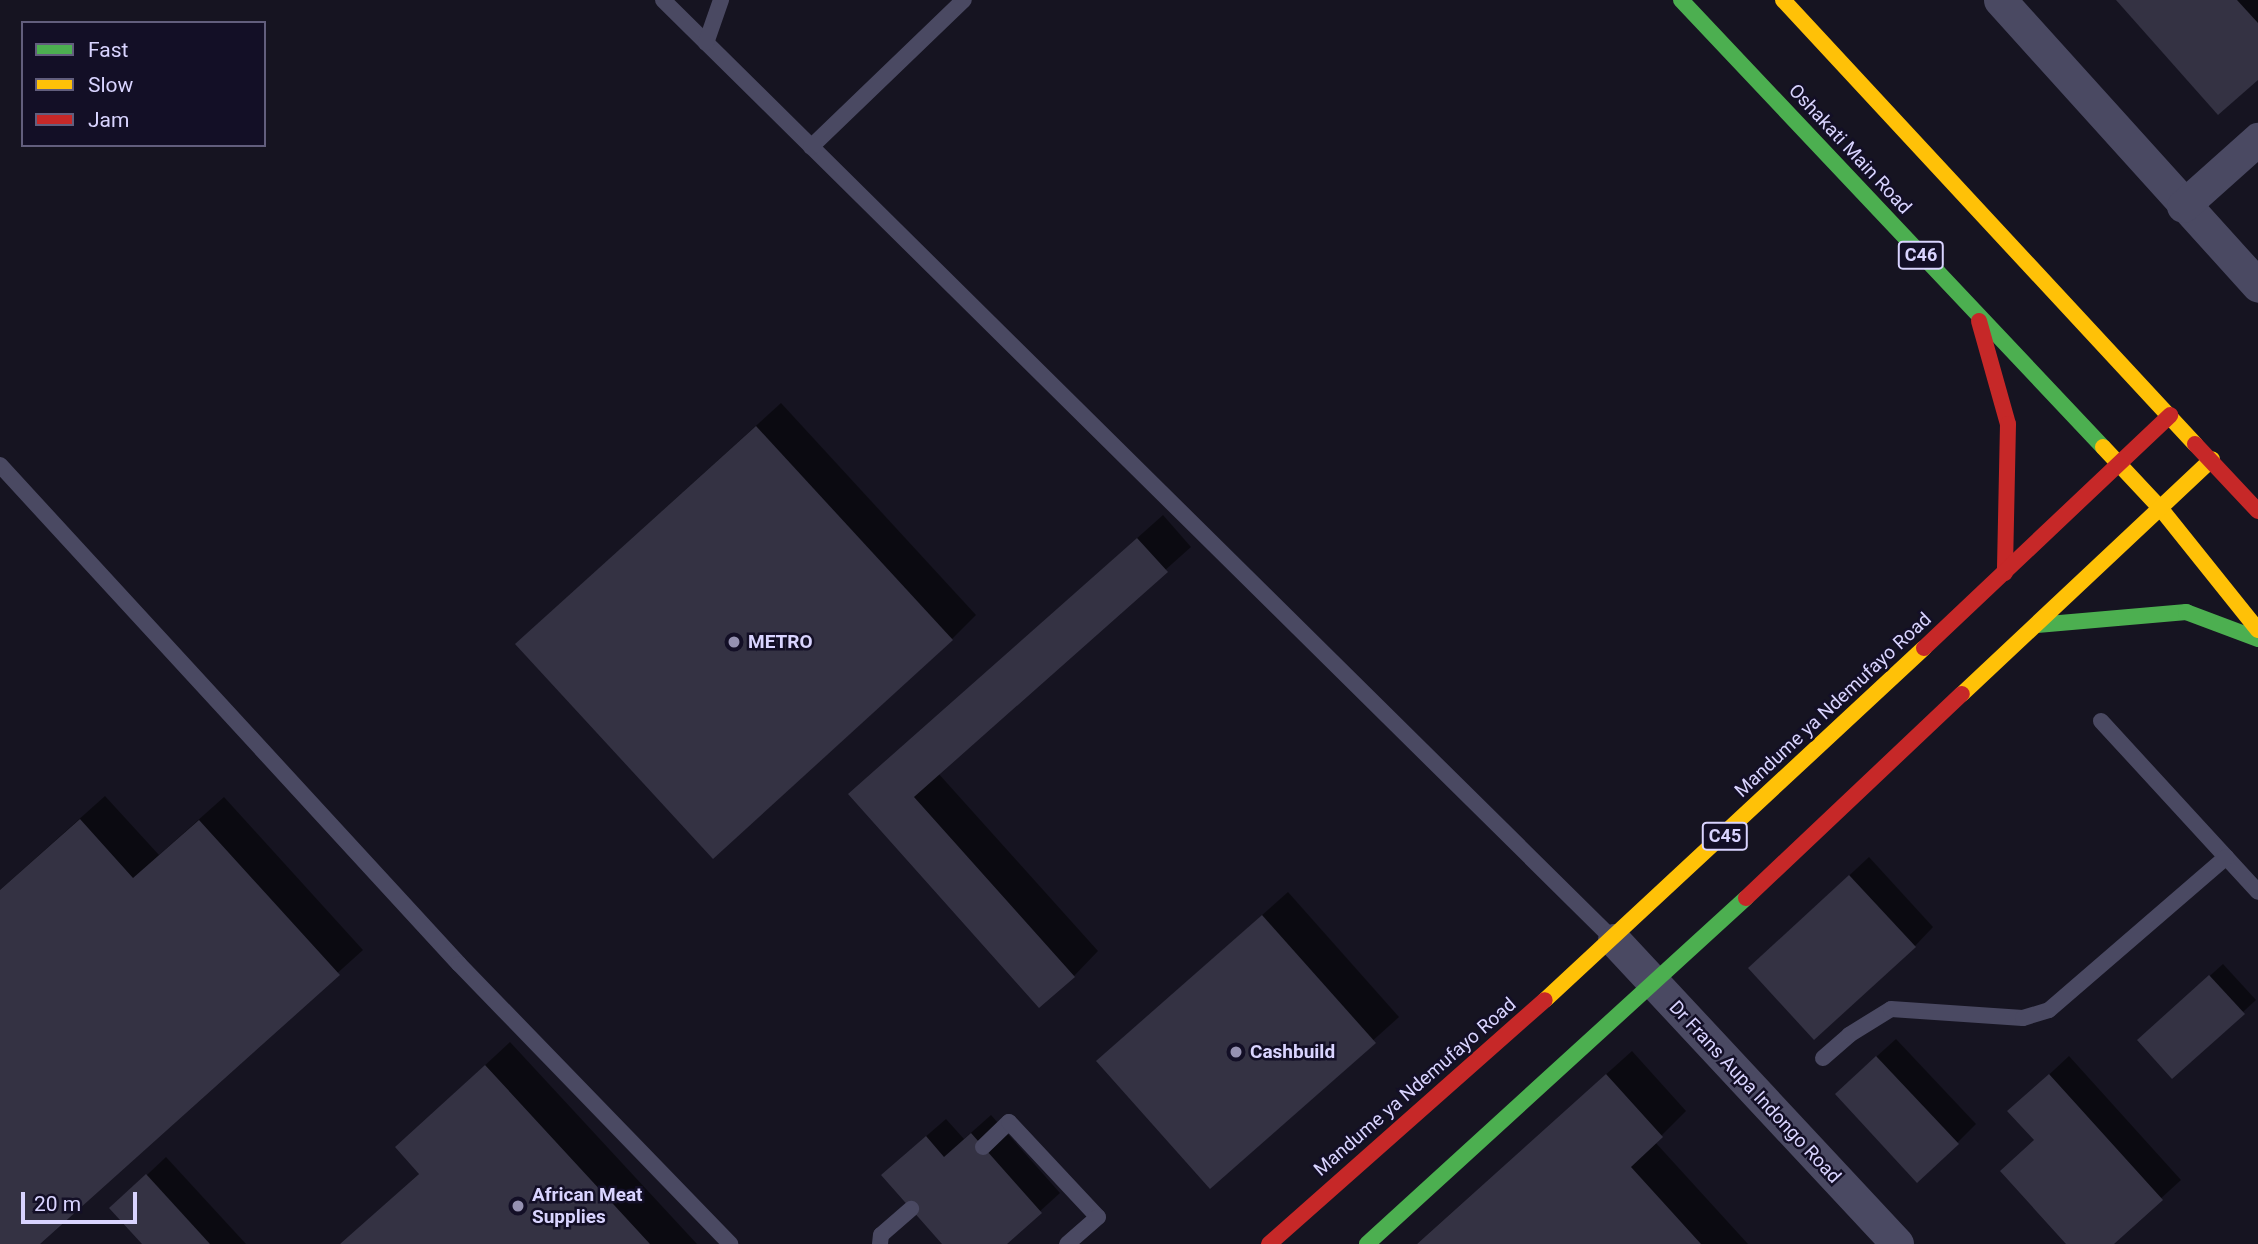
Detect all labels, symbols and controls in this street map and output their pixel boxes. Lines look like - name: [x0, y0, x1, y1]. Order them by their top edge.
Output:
- legend: [21, 21, 266, 147]
- text: Fast: [88, 38, 128, 62]
- text: Slow: [88, 73, 133, 97]
- street label: Oshakati Main Road: [1784, 79, 1916, 219]
- text: Jam: [88, 108, 129, 132]
- road number: C46: [1896, 241, 1946, 270]
- street label: Mandume ya Ndemufayo Road: [1730, 608, 1936, 802]
- place label: METRO: [748, 631, 813, 653]
- marker: METRO: [726, 634, 742, 650]
- road number: C45: [1700, 822, 1750, 850]
- street label: Mandume ya Ndemufayo Road: [1309, 993, 1521, 1181]
- street label: Dr Frans Aupa Indongo Road: [1664, 996, 1846, 1188]
- place label: Cashbuild: [1250, 1041, 1335, 1063]
- marker: Cashbuild: [1228, 1044, 1244, 1060]
- scale bar: [24, 1178, 140, 1222]
- place label: African Meat Supplies: [532, 1184, 642, 1228]
- text: 20 m: [34, 1192, 81, 1216]
- marker: African Meat Supplies: [510, 1198, 526, 1214]

